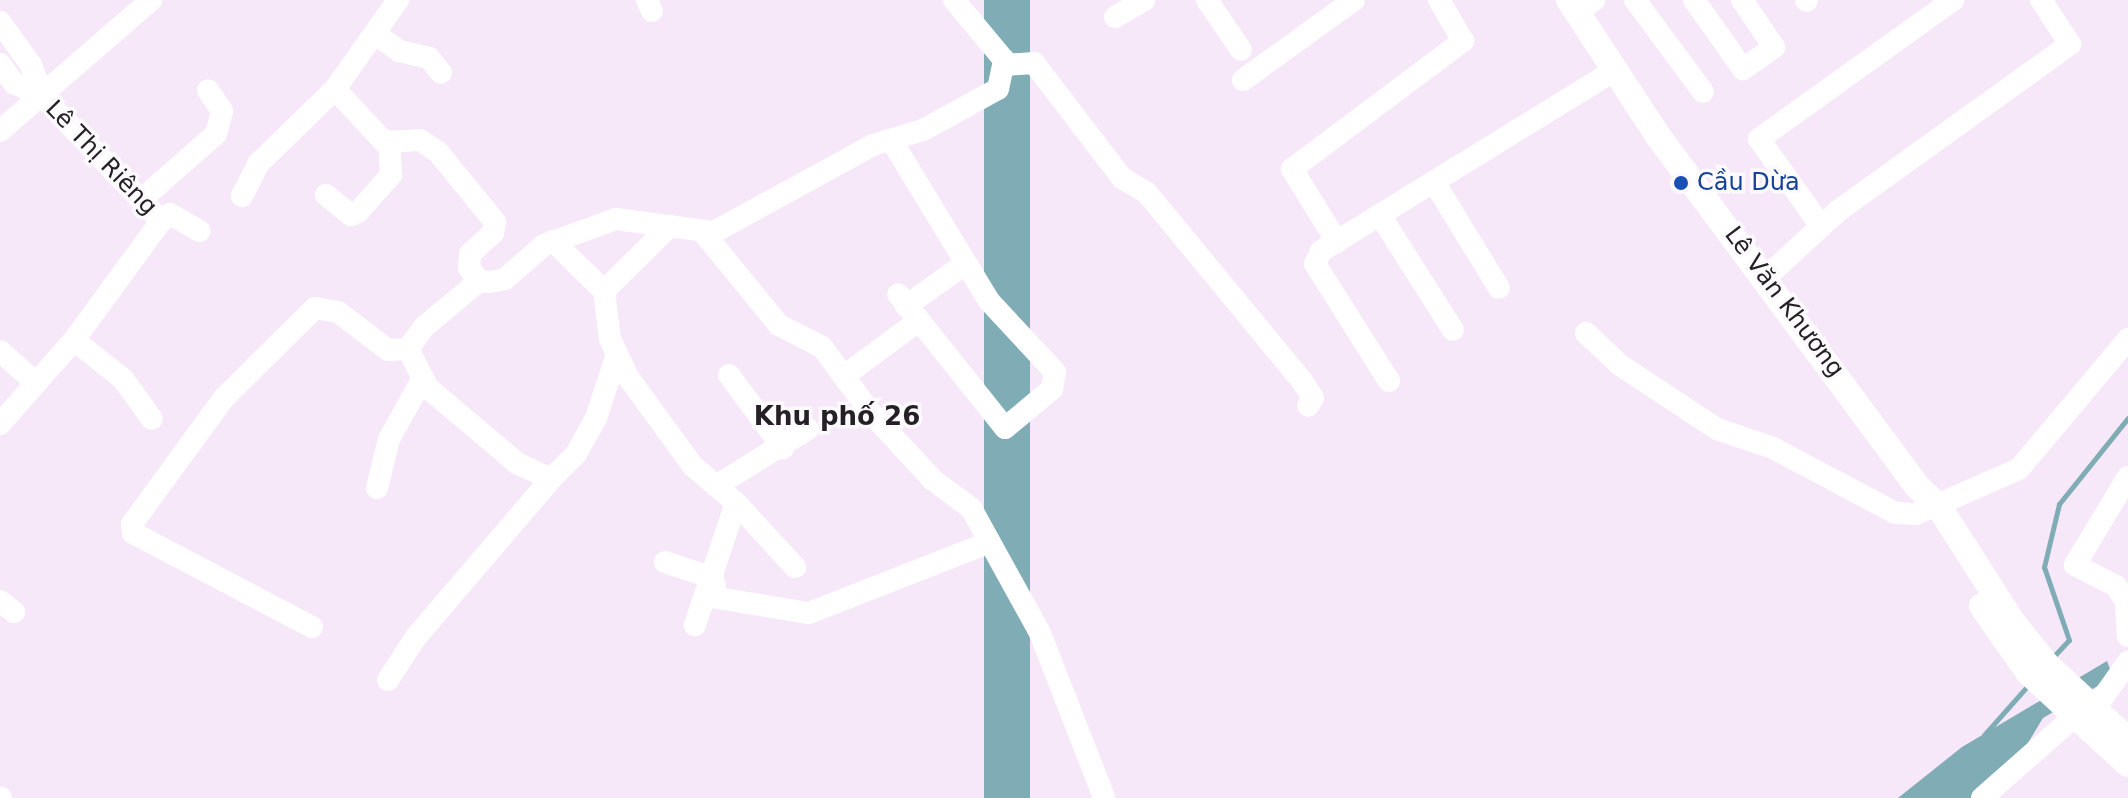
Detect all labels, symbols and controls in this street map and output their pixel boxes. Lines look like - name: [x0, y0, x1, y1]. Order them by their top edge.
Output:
- street label: Lê Thị Riêng: [39, 95, 163, 221]
- place label: Cầu Dừa: [1697, 169, 1800, 197]
- marker: Cầu Dừa: [1672, 174, 1690, 192]
- street label: Lê Văn Khương: [1718, 221, 1850, 383]
- district label: Khu phố 26: [754, 401, 920, 433]

